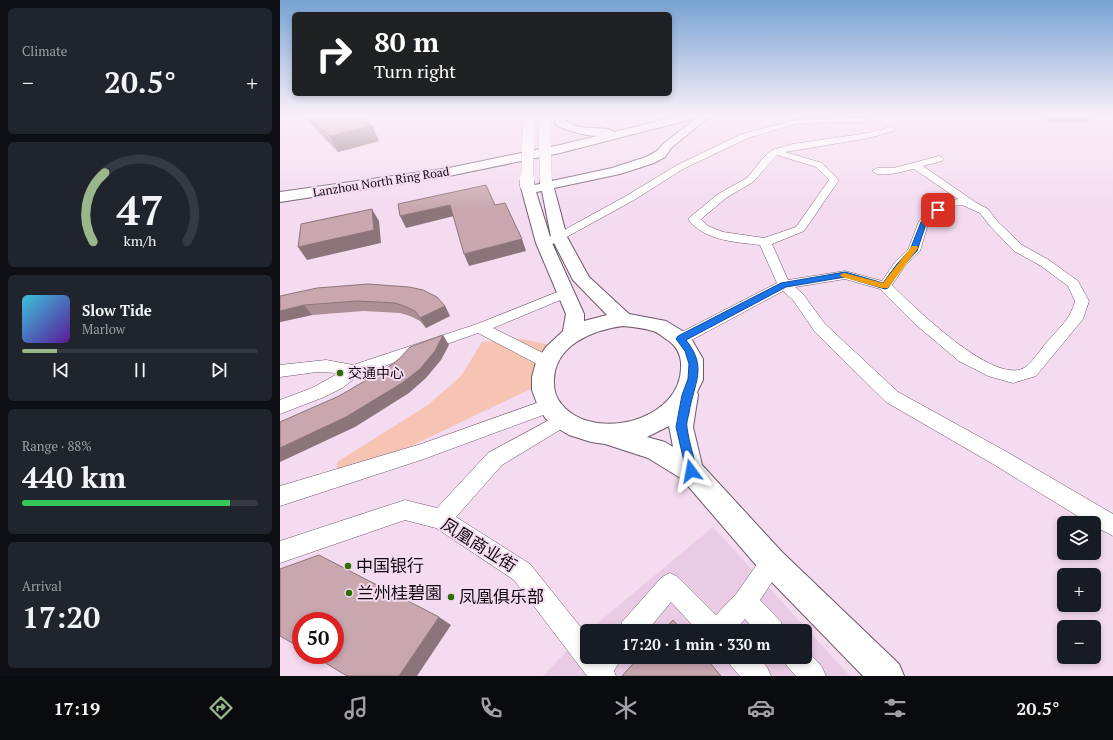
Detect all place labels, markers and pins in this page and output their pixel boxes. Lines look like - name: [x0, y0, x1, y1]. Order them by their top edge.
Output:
- pin: [921, 193, 955, 227]
- place label: 交通中心: [348, 363, 404, 382]
- marker: 交通中心: [335, 368, 345, 378]
- place label: 中国银行: [356, 554, 424, 577]
- marker: 中国银行: [343, 561, 353, 571]
- place label: 兰州桂碧園: [357, 581, 442, 604]
- place label: 凤凰俱乐部: [459, 585, 544, 608]
- marker: 兰州桂碧園: [344, 588, 354, 598]
- marker: 凤凰俱乐部: [446, 592, 456, 602]

